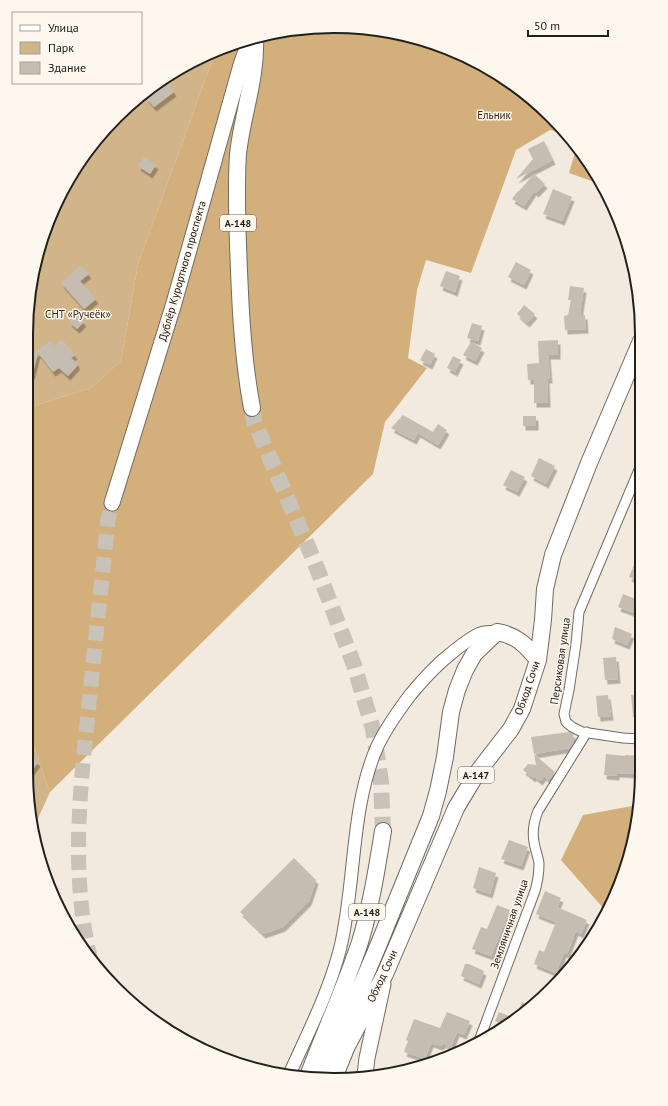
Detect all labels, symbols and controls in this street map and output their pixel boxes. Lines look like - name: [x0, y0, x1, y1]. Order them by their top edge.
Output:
- legend: [12, 12, 142, 84]
- scale bar: [528, 12, 608, 38]
- text: 50 m: [534, 18, 560, 33]
- text: Улица: [48, 20, 79, 35]
- text: Парк: [48, 40, 74, 55]
- text: Здание: [48, 60, 86, 75]
- park label: Ельник: [477, 108, 512, 122]
- street label: Дублёр Курортного проспекта: [155, 199, 209, 343]
- road number: А-148: [220, 215, 256, 231]
- park label: СНТ «Ручеёк»: [45, 307, 111, 321]
- street label: Персиковая улица: [547, 617, 573, 705]
- street label: Обход Сочи: [511, 659, 543, 717]
- road number: А-147: [458, 767, 494, 783]
- street label: Земляничная улица: [487, 877, 531, 971]
- road number: А-148: [349, 904, 385, 920]
- street label: Обход Сочи: [364, 947, 400, 1005]

